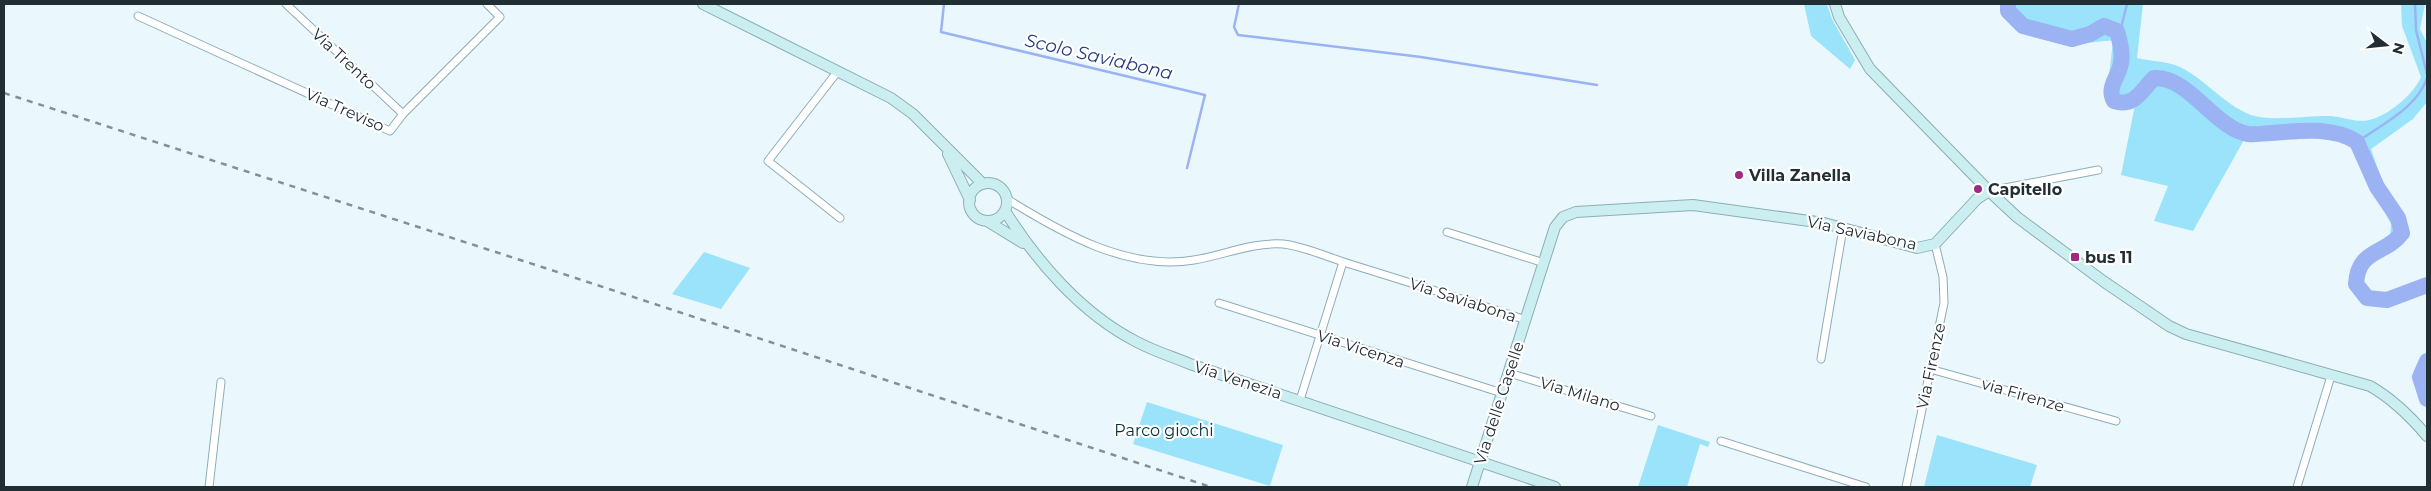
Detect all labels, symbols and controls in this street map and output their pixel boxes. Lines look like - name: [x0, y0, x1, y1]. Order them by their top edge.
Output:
- north arrow: [2361, 20, 2411, 70]
- street label: Via Trento: [308, 25, 380, 93]
- water label: Scolo Saviabona: [1023, 29, 1175, 85]
- text: N: [2388, 41, 2409, 57]
- street label: Via Treviso: [303, 84, 387, 136]
- place label: Villa Zanella: [1748, 166, 1851, 185]
- marker: Villa Zanella: [1733, 169, 1745, 181]
- place label: Capitello: [1988, 180, 2062, 199]
- marker: Capitello: [1972, 183, 1984, 195]
- street label: Via Saviabona: [1805, 212, 1919, 254]
- place label: bus 11: [2085, 248, 2133, 267]
- marker: bus 11: [2069, 251, 2081, 263]
- street label: Via Saviabona: [1407, 274, 1519, 326]
- street label: Via Firenze: [1913, 321, 1949, 411]
- street label: Via Vicenza: [1315, 326, 1407, 372]
- street label: Via delle Caselle: [1470, 339, 1528, 467]
- street label: Via Venezia: [1192, 357, 1284, 403]
- street label: Via Milano: [1538, 373, 1622, 415]
- street label: via Firenze: [1979, 374, 2067, 416]
- park label: Parco giochi: [1114, 421, 1214, 440]

